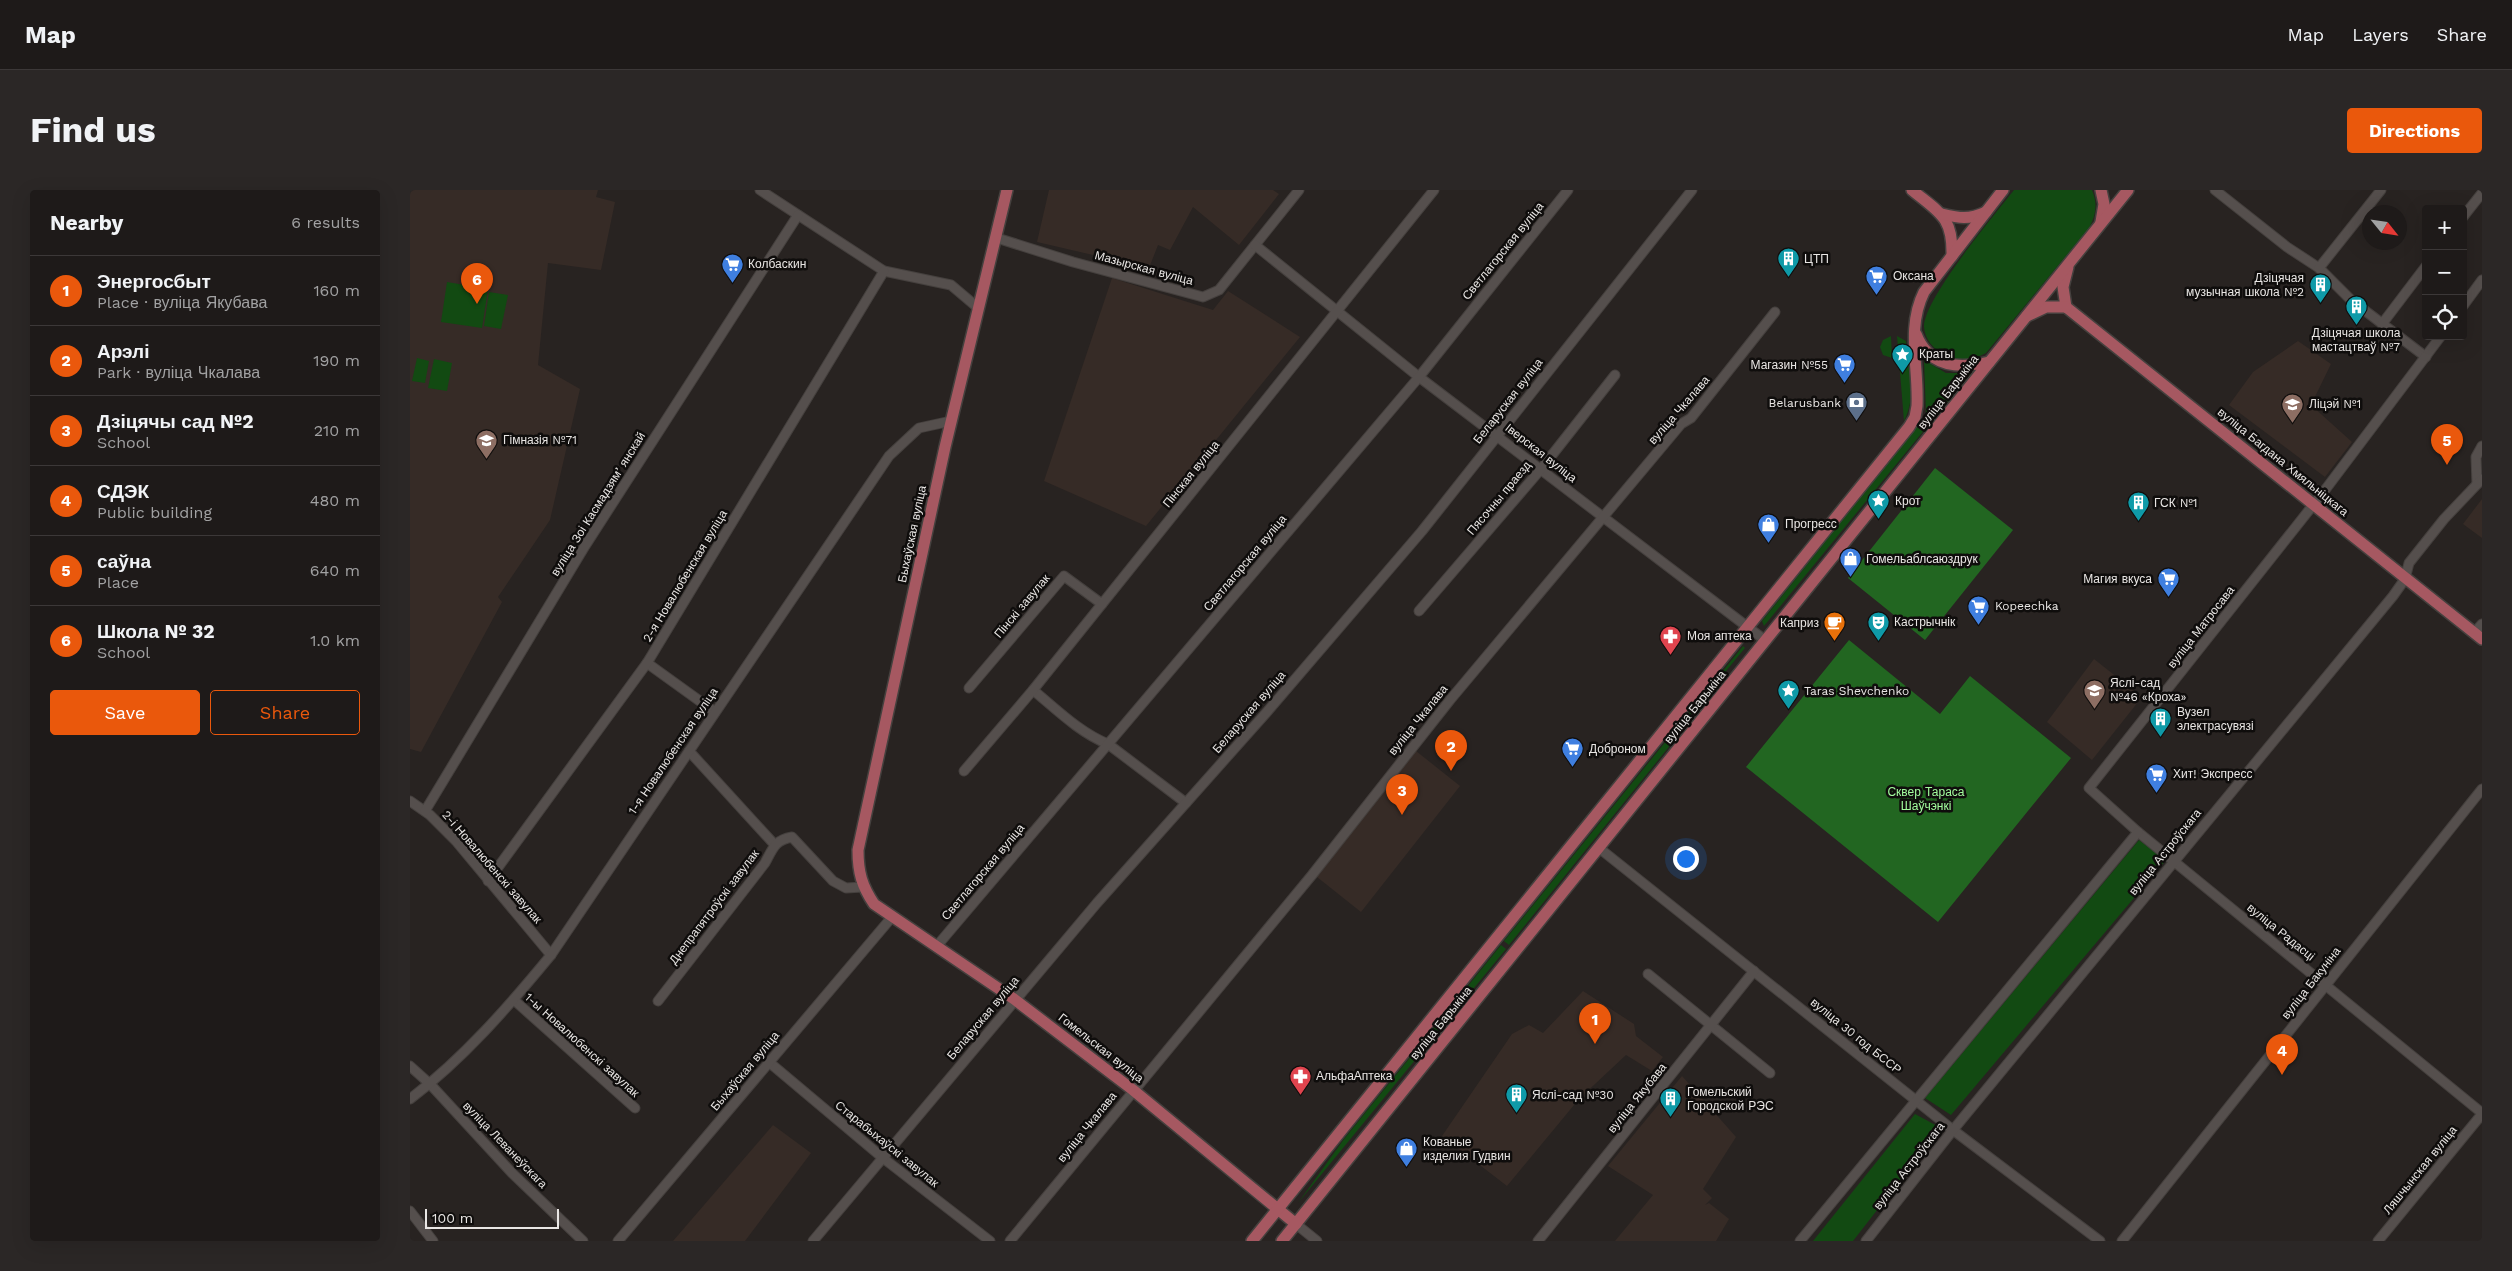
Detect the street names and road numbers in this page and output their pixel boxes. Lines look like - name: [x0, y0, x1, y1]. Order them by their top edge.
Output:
- street label: Светлагорская вуліца: [1459, 199, 1547, 303]
- street label: Мазырская вуліца: [1093, 248, 1195, 288]
- street label: вуліца Барыкіна: [1915, 352, 1981, 432]
- street label: Беларуская вуліца: [1470, 355, 1546, 446]
- street label: вуліца Чкалава: [1646, 373, 1713, 447]
- street label: вуліца Багдана Хмяльніцкага: [2215, 405, 2351, 519]
- street label: Іверская вуліца: [1503, 421, 1580, 485]
- street label: вуліца Зоі Касмадзямʼянскай: [548, 430, 648, 578]
- street label: Пінская вуліца: [1160, 438, 1222, 510]
- street label: Пясочны праезд: [1464, 458, 1534, 538]
- street label: Быхаўская вуліца: [895, 484, 929, 584]
- street label: 2-я Новалюбенская вуліца: [640, 507, 730, 645]
- street label: Светлагорская вуліца: [1201, 512, 1290, 614]
- street label: Пінскі завулак: [991, 571, 1053, 641]
- street label: вуліца Матросава: [2165, 583, 2238, 671]
- street label: вуліца Барыкіна: [1661, 667, 1729, 746]
- street label: Беларуская вуліца: [1210, 668, 1289, 756]
- street label: вуліца Чкалава: [1386, 682, 1451, 758]
- street label: 1-я Новалюбенская вуліца: [625, 685, 721, 817]
- street label: вуліца Астроўскага: [2126, 806, 2204, 898]
- street label: 2-і Новалюбенскі завулак: [439, 808, 545, 927]
- street label: Светлагорская вуліца: [939, 821, 1028, 923]
- street label: Днепрапятроўскі завулак: [666, 846, 762, 967]
- street label: вуліца Радасці: [2244, 901, 2318, 963]
- street label: вуліца Бакуніна: [2278, 944, 2344, 1022]
- street label: Беларуская вуліца: [944, 973, 1022, 1062]
- street label: вуліца Барыкіна: [1407, 983, 1475, 1062]
- street label: 1-ы Новалюбенскі завулак: [522, 990, 643, 1100]
- street label: вуліца 30 год БССР: [1808, 995, 1904, 1077]
- street label: Гомельская вуліца: [1056, 1010, 1147, 1086]
- street label: Быхаўская вуліца: [708, 1028, 782, 1113]
- street label: вуліца Якубава: [1605, 1060, 1670, 1136]
- street label: вуліца Чкалава: [1055, 1089, 1120, 1165]
- street label: Старабыхаўскі завулак: [832, 1098, 942, 1191]
- street label: вуліца Леванеўскага: [460, 1099, 550, 1191]
- street label: вуліца Астроўскага: [1871, 1119, 1948, 1212]
- street label: Ляшчынская вуліца: [2380, 1123, 2460, 1217]

